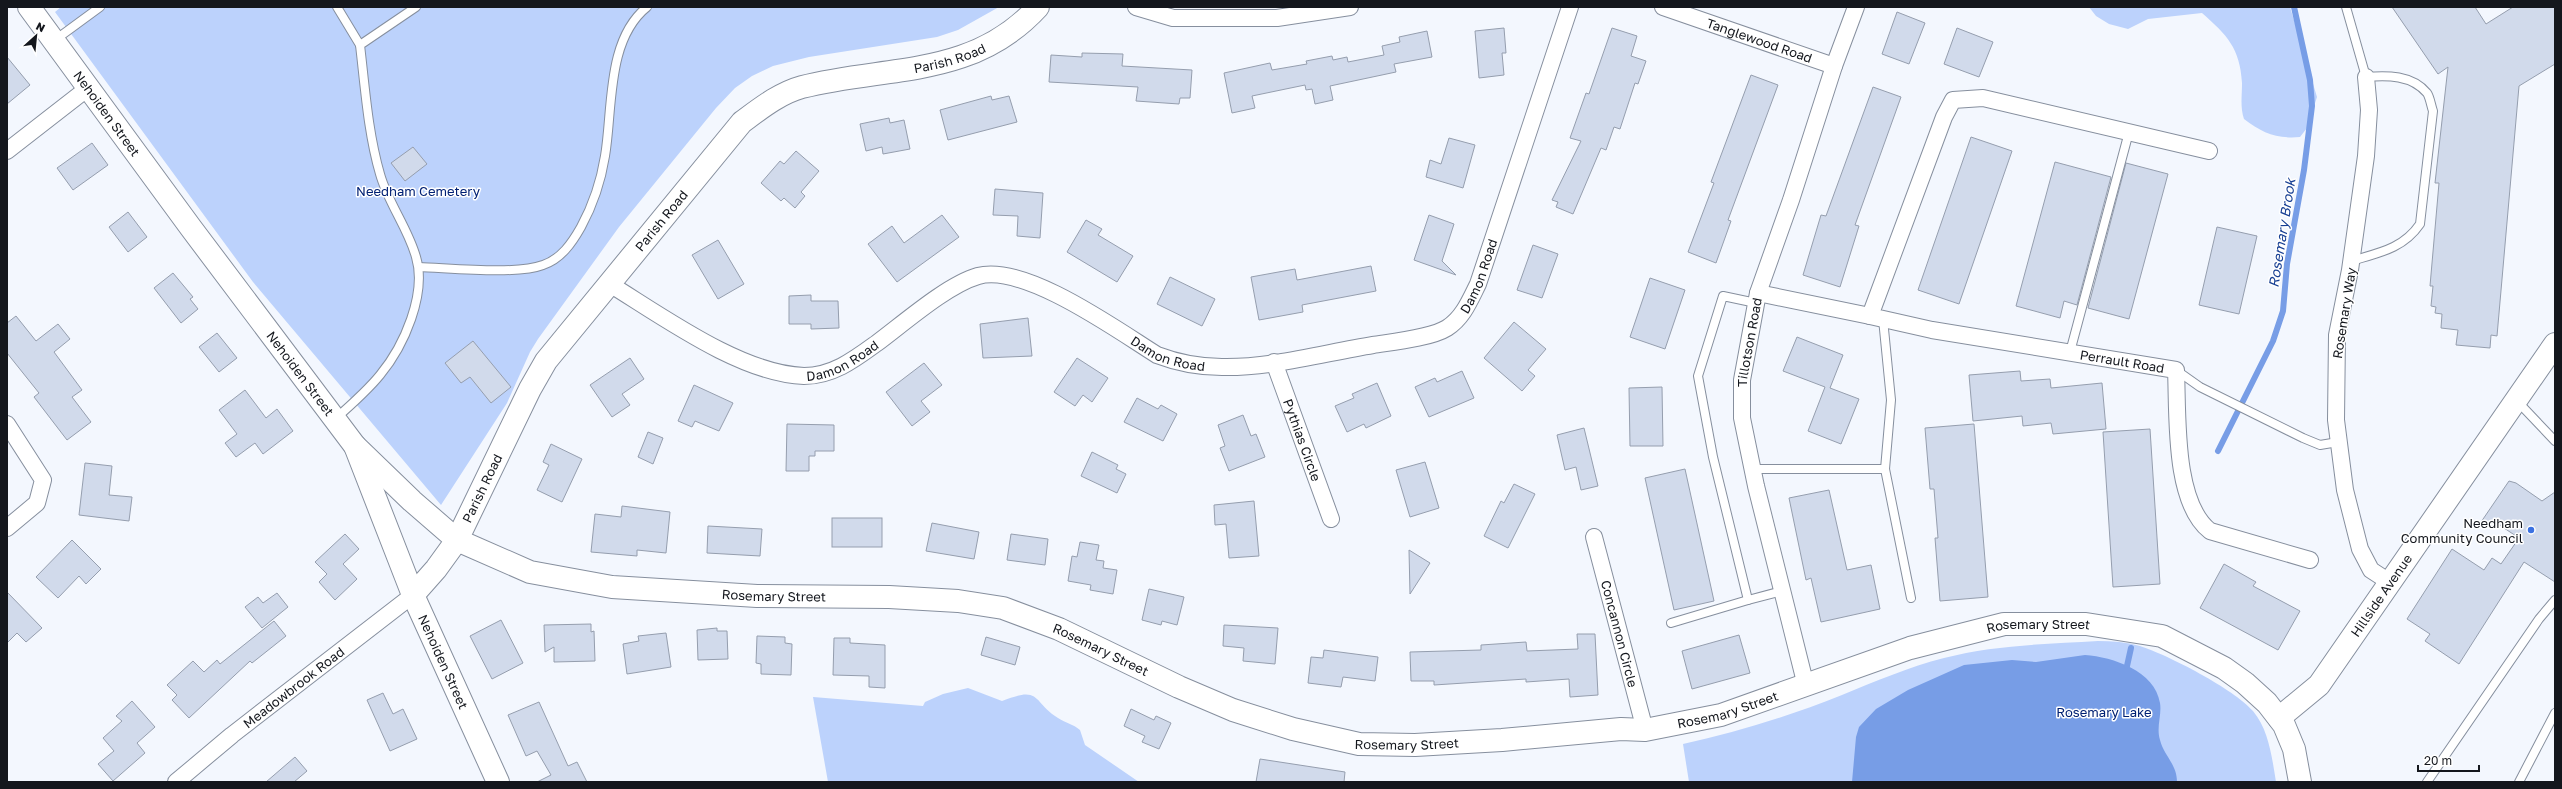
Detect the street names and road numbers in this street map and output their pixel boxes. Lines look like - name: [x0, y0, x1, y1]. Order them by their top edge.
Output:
- street label: Tanglewood Road: [1704, 15, 1814, 66]
- street label: Parish Road: [912, 40, 988, 76]
- street label: Nehoiden Street: [70, 68, 144, 159]
- street label: Parish Road: [631, 187, 691, 254]
- street label: Damon Road: [1456, 237, 1500, 316]
- street label: Rosemary Way: [2329, 266, 2359, 360]
- street label: Tillotson Road: [1734, 296, 1765, 387]
- street label: Nehoiden Street: [263, 328, 337, 419]
- street label: Damon Road: [1128, 332, 1206, 374]
- street label: Damon Road: [806, 337, 881, 384]
- street label: Perrault Road: [2079, 346, 2166, 376]
- street label: Pythias Circle: [1280, 397, 1325, 483]
- street label: Parish Road: [459, 451, 505, 525]
- street label: Hillside Avenue: [2347, 551, 2415, 640]
- street label: Concannon Circle: [1598, 578, 1641, 689]
- street label: Rosemary Street: [721, 586, 826, 605]
- street label: Nehoiden Street: [415, 612, 472, 711]
- street label: Rosemary Street: [1985, 616, 2092, 636]
- street label: Rosemary Street: [1051, 619, 1151, 679]
- street label: Meadowbrook Road: [240, 643, 347, 731]
- street label: Rosemary Street: [1676, 687, 1780, 731]
- street label: Rosemary Street: [1355, 734, 1459, 753]

